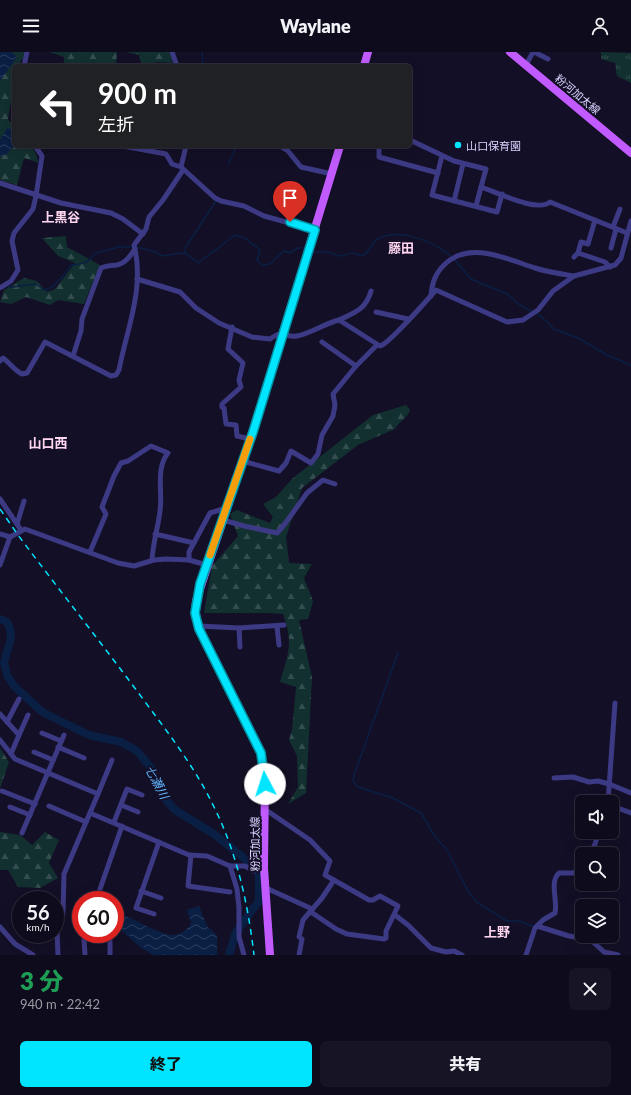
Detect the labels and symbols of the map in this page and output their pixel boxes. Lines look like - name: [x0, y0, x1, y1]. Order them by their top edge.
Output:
- street label: 粉河加太線: [553, 71, 603, 117]
- place label: 山口保育園: [466, 139, 521, 152]
- marker: 山口保育園: [453, 140, 463, 150]
- pin: [273, 181, 307, 222]
- district label: 上黒谷: [41, 209, 81, 225]
- district label: 藤田: [388, 240, 414, 256]
- district label: 山口西: [28, 435, 68, 451]
- water label: 七瀬川: [142, 763, 173, 803]
- position arrow: [244, 763, 286, 805]
- street label: 粉河加太線: [248, 817, 261, 872]
- speed limit sign: 60: [72, 891, 124, 943]
- district label: 上野: [484, 924, 510, 940]

